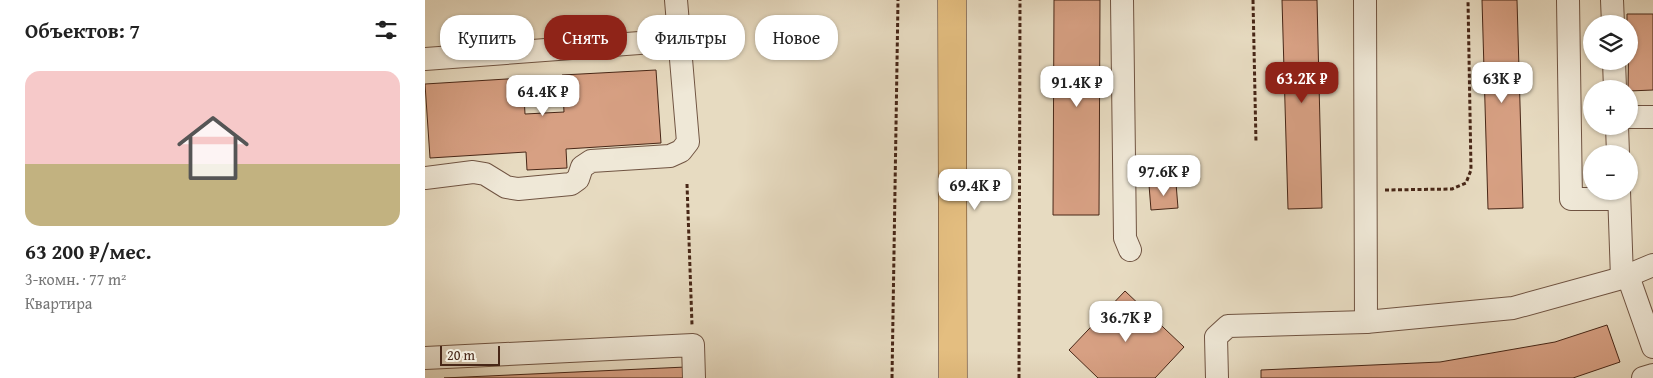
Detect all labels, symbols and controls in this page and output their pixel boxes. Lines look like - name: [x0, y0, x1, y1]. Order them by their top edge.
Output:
- text: Объектов: 7: [25, 15, 140, 46]
- chip: Купить: [440, 15, 534, 60]
- chip: Снять: [544, 15, 627, 60]
- chip: Фильтры: [637, 15, 745, 60]
- chip: Новое: [755, 15, 838, 60]
- map controls: [1583, 15, 1638, 200]
- button: layers: [1583, 15, 1638, 70]
- icon: filters: [372, 16, 400, 44]
- pin: 63.2K ₽: [1256, 62, 1348, 104]
- pin: 63K ₽: [1467, 62, 1537, 104]
- pin: 91.4K ₽: [1031, 66, 1123, 108]
- text: 63.2K ₽: [1276, 66, 1328, 90]
- text: 63K ₽: [1483, 66, 1521, 90]
- text: 91.4K ₽: [1051, 70, 1103, 94]
- pin: 64.4K ₽: [497, 74, 589, 117]
- text: 64.4K ₽: [517, 79, 569, 103]
- button: +: [1583, 80, 1638, 135]
- icon: home: [168, 103, 258, 193]
- button: −: [1583, 145, 1638, 200]
- pin: 97.6K ₽: [1118, 154, 1210, 197]
- text: 97.6K ₽: [1138, 159, 1190, 183]
- pin: 69.4K ₽: [929, 168, 1021, 211]
- text: 69.4K ₽: [949, 173, 1001, 197]
- text: 63 200 ₽/мес.: [25, 236, 151, 267]
- text: 3-комн. · 77 m²: [25, 267, 126, 291]
- text: Квартира: [25, 291, 92, 315]
- pin: 36.7K ₽: [1080, 300, 1172, 343]
- text: 36.7K ₽: [1100, 305, 1152, 329]
- scale bar: [440, 343, 500, 366]
- text: 20 m: [447, 345, 475, 365]

